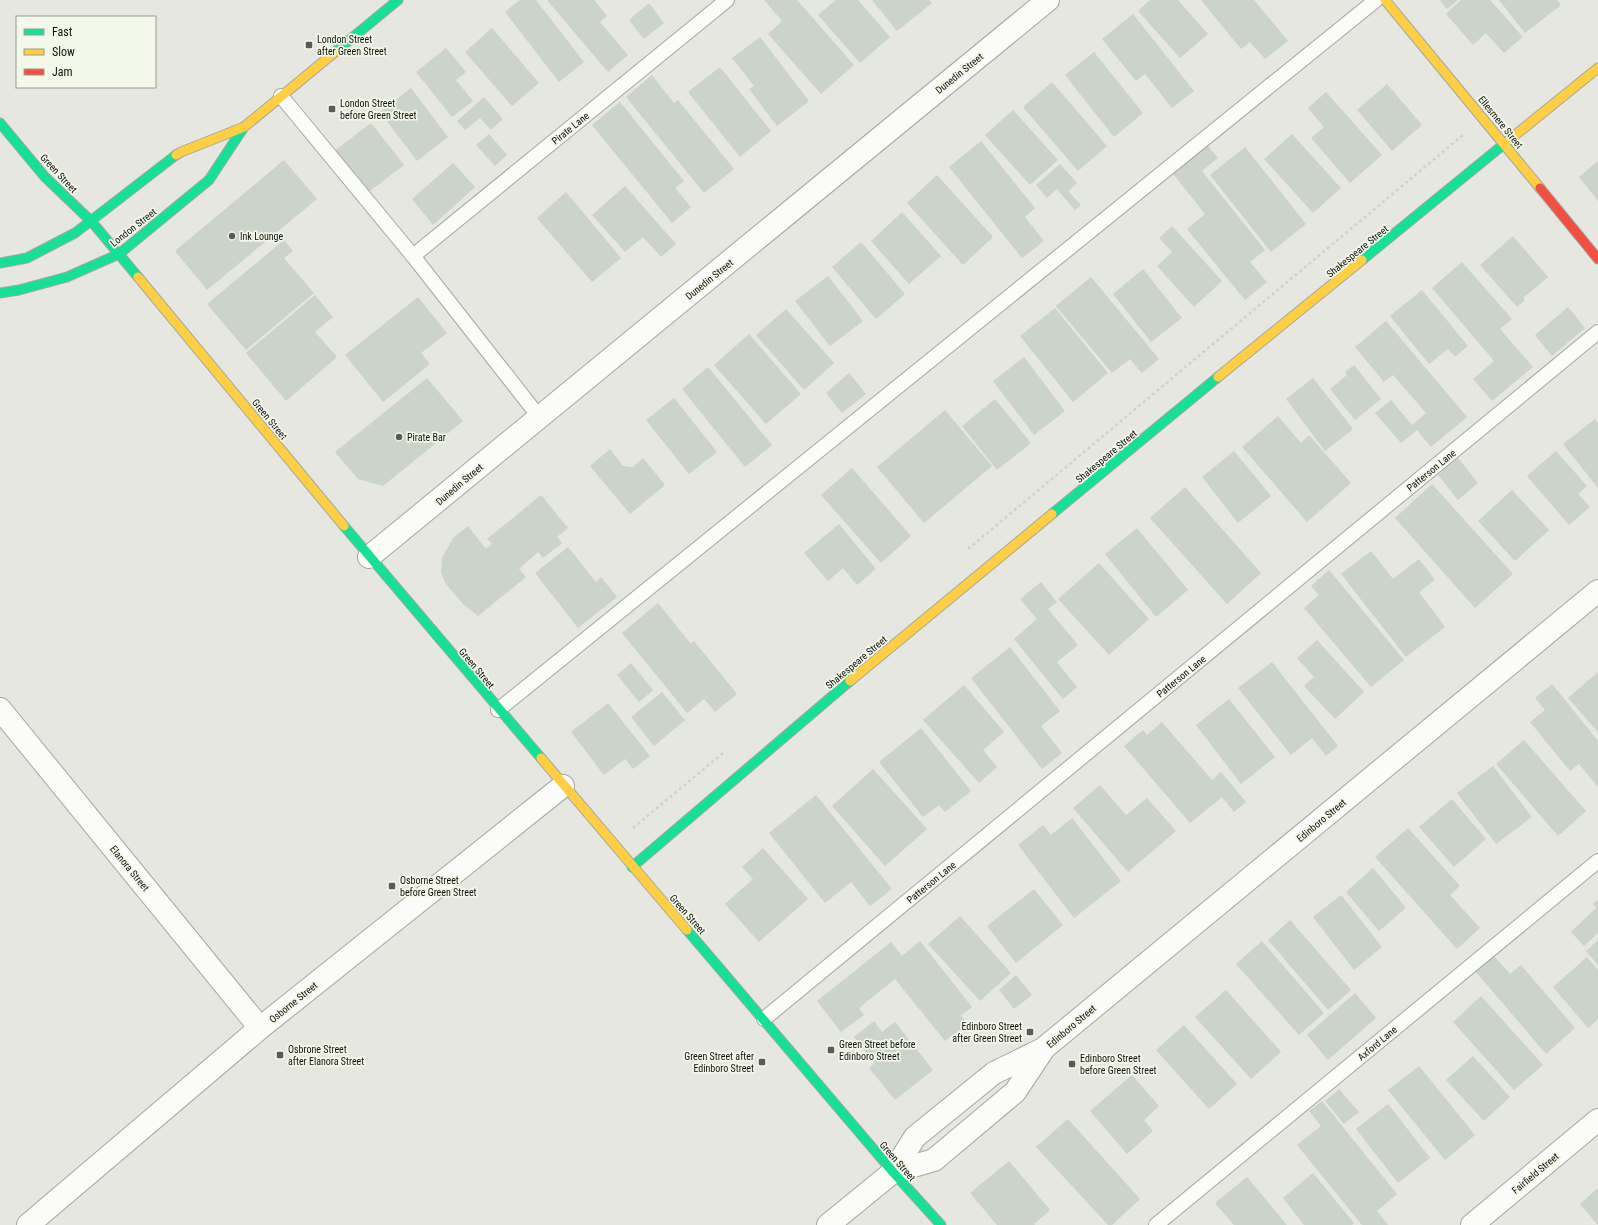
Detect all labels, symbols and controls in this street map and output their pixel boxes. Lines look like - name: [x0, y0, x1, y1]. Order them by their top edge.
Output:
- legend: [16, 16, 156, 88]
- text: Fast: [52, 25, 73, 39]
- place label: London Street after Green Street: [317, 34, 387, 57]
- marker: London Street after Green Street: [304, 40, 314, 50]
- text: Slow: [52, 45, 75, 59]
- street label: Dunedin Street: [933, 51, 985, 96]
- text: Jam: [52, 65, 73, 79]
- street label: Ellesmere Street: [1476, 94, 1525, 151]
- place label: London Street before Green Street: [340, 98, 417, 121]
- marker: London Street before Green Street: [327, 104, 337, 114]
- street label: Pirate Lane: [550, 110, 591, 147]
- street label: Green Street: [38, 152, 79, 195]
- street label: London Street: [108, 206, 158, 249]
- street label: Shakespeare Street: [1324, 223, 1390, 280]
- marker: Ink Lounge: [227, 231, 237, 241]
- place label: Ink Lounge: [240, 231, 284, 242]
- street label: Dunedin Street: [683, 257, 735, 302]
- street label: Green Street: [250, 397, 289, 442]
- street label: Shakespeare Street: [1074, 428, 1139, 485]
- marker: Pirate Bar: [394, 432, 404, 442]
- place label: Pirate Bar: [407, 432, 446, 443]
- street label: Patterson Lane: [1405, 447, 1458, 493]
- street label: Dunedin Street: [434, 462, 485, 507]
- street label: Shakespeare Street: [824, 634, 889, 691]
- street label: Green Street: [457, 646, 497, 691]
- street label: Patterson Lane: [1155, 653, 1208, 699]
- street label: Edinboro Street: [1295, 797, 1348, 844]
- street label: Elanora Street: [108, 843, 151, 893]
- street label: Patterson Lane: [905, 859, 958, 905]
- place label: Osborne Street before Green Street: [400, 875, 477, 898]
- marker: Osborne Street before Green Street: [387, 881, 397, 891]
- street label: Green Street: [667, 892, 708, 936]
- street label: Osborne Street: [267, 980, 320, 1025]
- street label: Edinboro Street: [1045, 1003, 1098, 1050]
- place label: Edinboro Street after Green Street: [952, 1021, 1022, 1044]
- street label: Axford Lane: [1356, 1024, 1399, 1063]
- marker: Edinboro Street after Green Street: [1025, 1027, 1035, 1037]
- place label: Green Street before Edinboro Street: [839, 1039, 916, 1062]
- place label: Osbrone Street after Elanora Street: [288, 1044, 364, 1067]
- marker: Green Street before Edinboro Street: [826, 1045, 836, 1055]
- marker: Osbrone Street after Elanora Street: [275, 1050, 285, 1060]
- place label: Green Street after Edinboro Street: [684, 1051, 754, 1074]
- place label: Edinboro Street before Green Street: [1080, 1053, 1157, 1076]
- marker: Green Street after Edinboro Street: [757, 1057, 767, 1067]
- marker: Edinboro Street before Green Street: [1067, 1059, 1077, 1069]
- street label: Green Street: [877, 1139, 918, 1183]
- street label: Fairfield Street: [1510, 1151, 1561, 1196]

